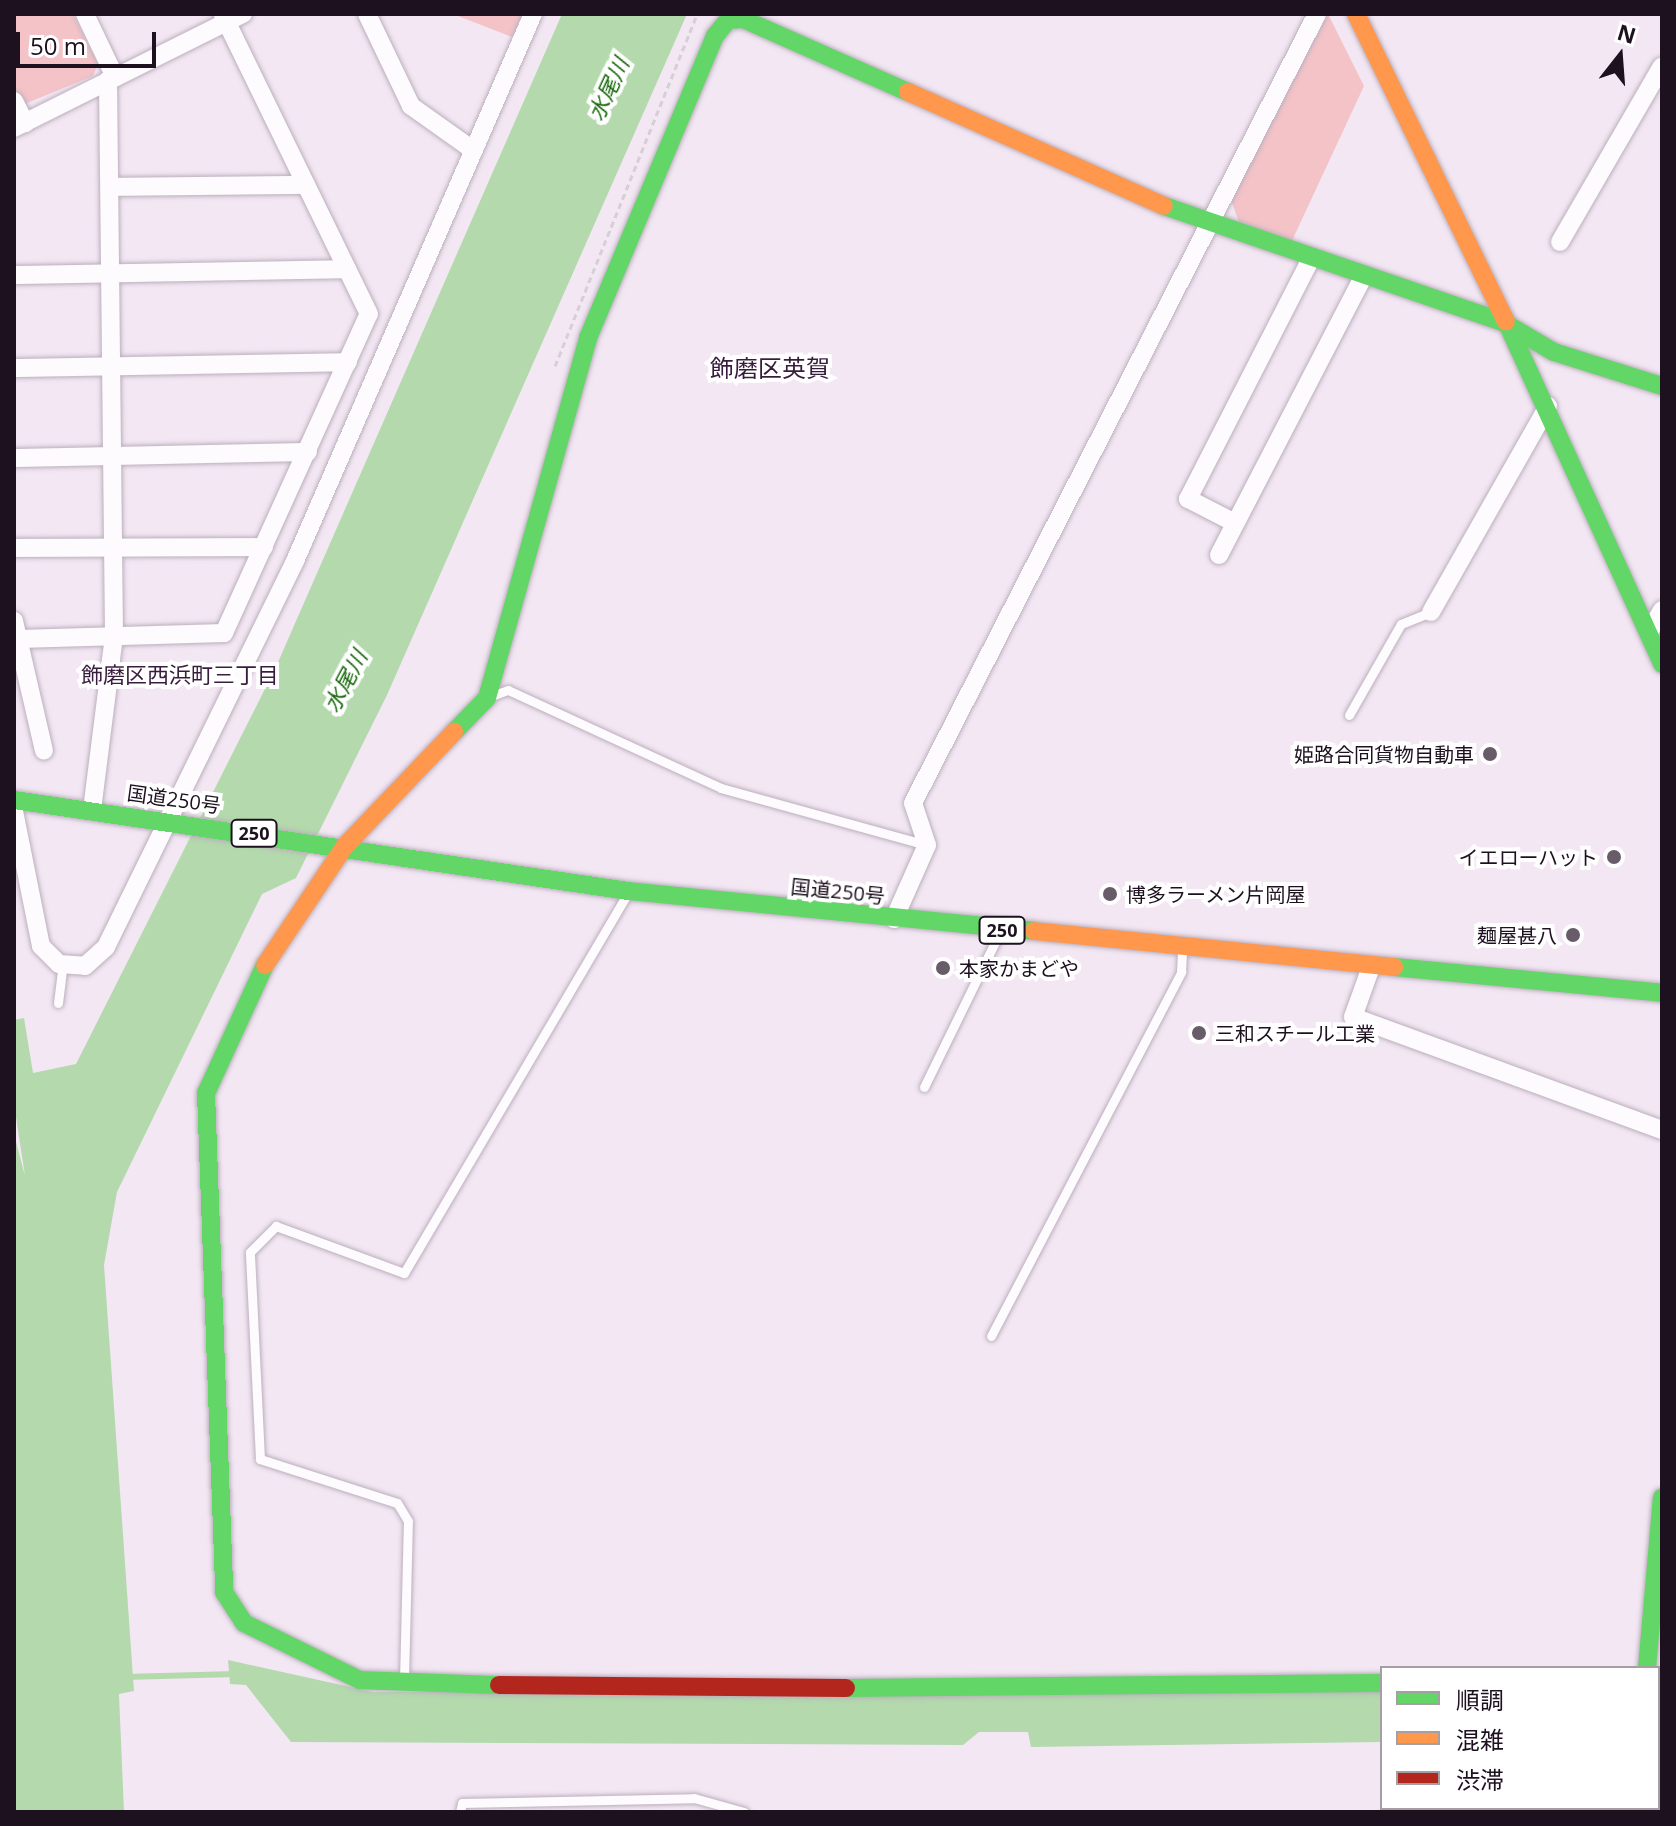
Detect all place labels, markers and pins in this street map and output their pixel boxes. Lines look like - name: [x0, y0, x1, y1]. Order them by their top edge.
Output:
- place label: 姫路合同貨物自動車: [1294, 742, 1474, 766]
- marker: 姫路合同貨物自動車: [1481, 745, 1499, 763]
- place label: イエローハット: [1458, 845, 1598, 869]
- marker: イエローハット: [1605, 848, 1623, 866]
- place label: 博多ラーメン片岡屋: [1126, 882, 1306, 906]
- marker: 博多ラーメン片岡屋: [1101, 885, 1119, 903]
- place label: 麺屋甚八: [1477, 923, 1557, 947]
- marker: 麺屋甚八: [1564, 926, 1582, 944]
- place label: 本家かまどや: [959, 956, 1079, 980]
- marker: 本家かまどや: [934, 959, 952, 977]
- place label: 三和スチール工業: [1215, 1021, 1375, 1045]
- marker: 三和スチール工業: [1190, 1024, 1208, 1042]

